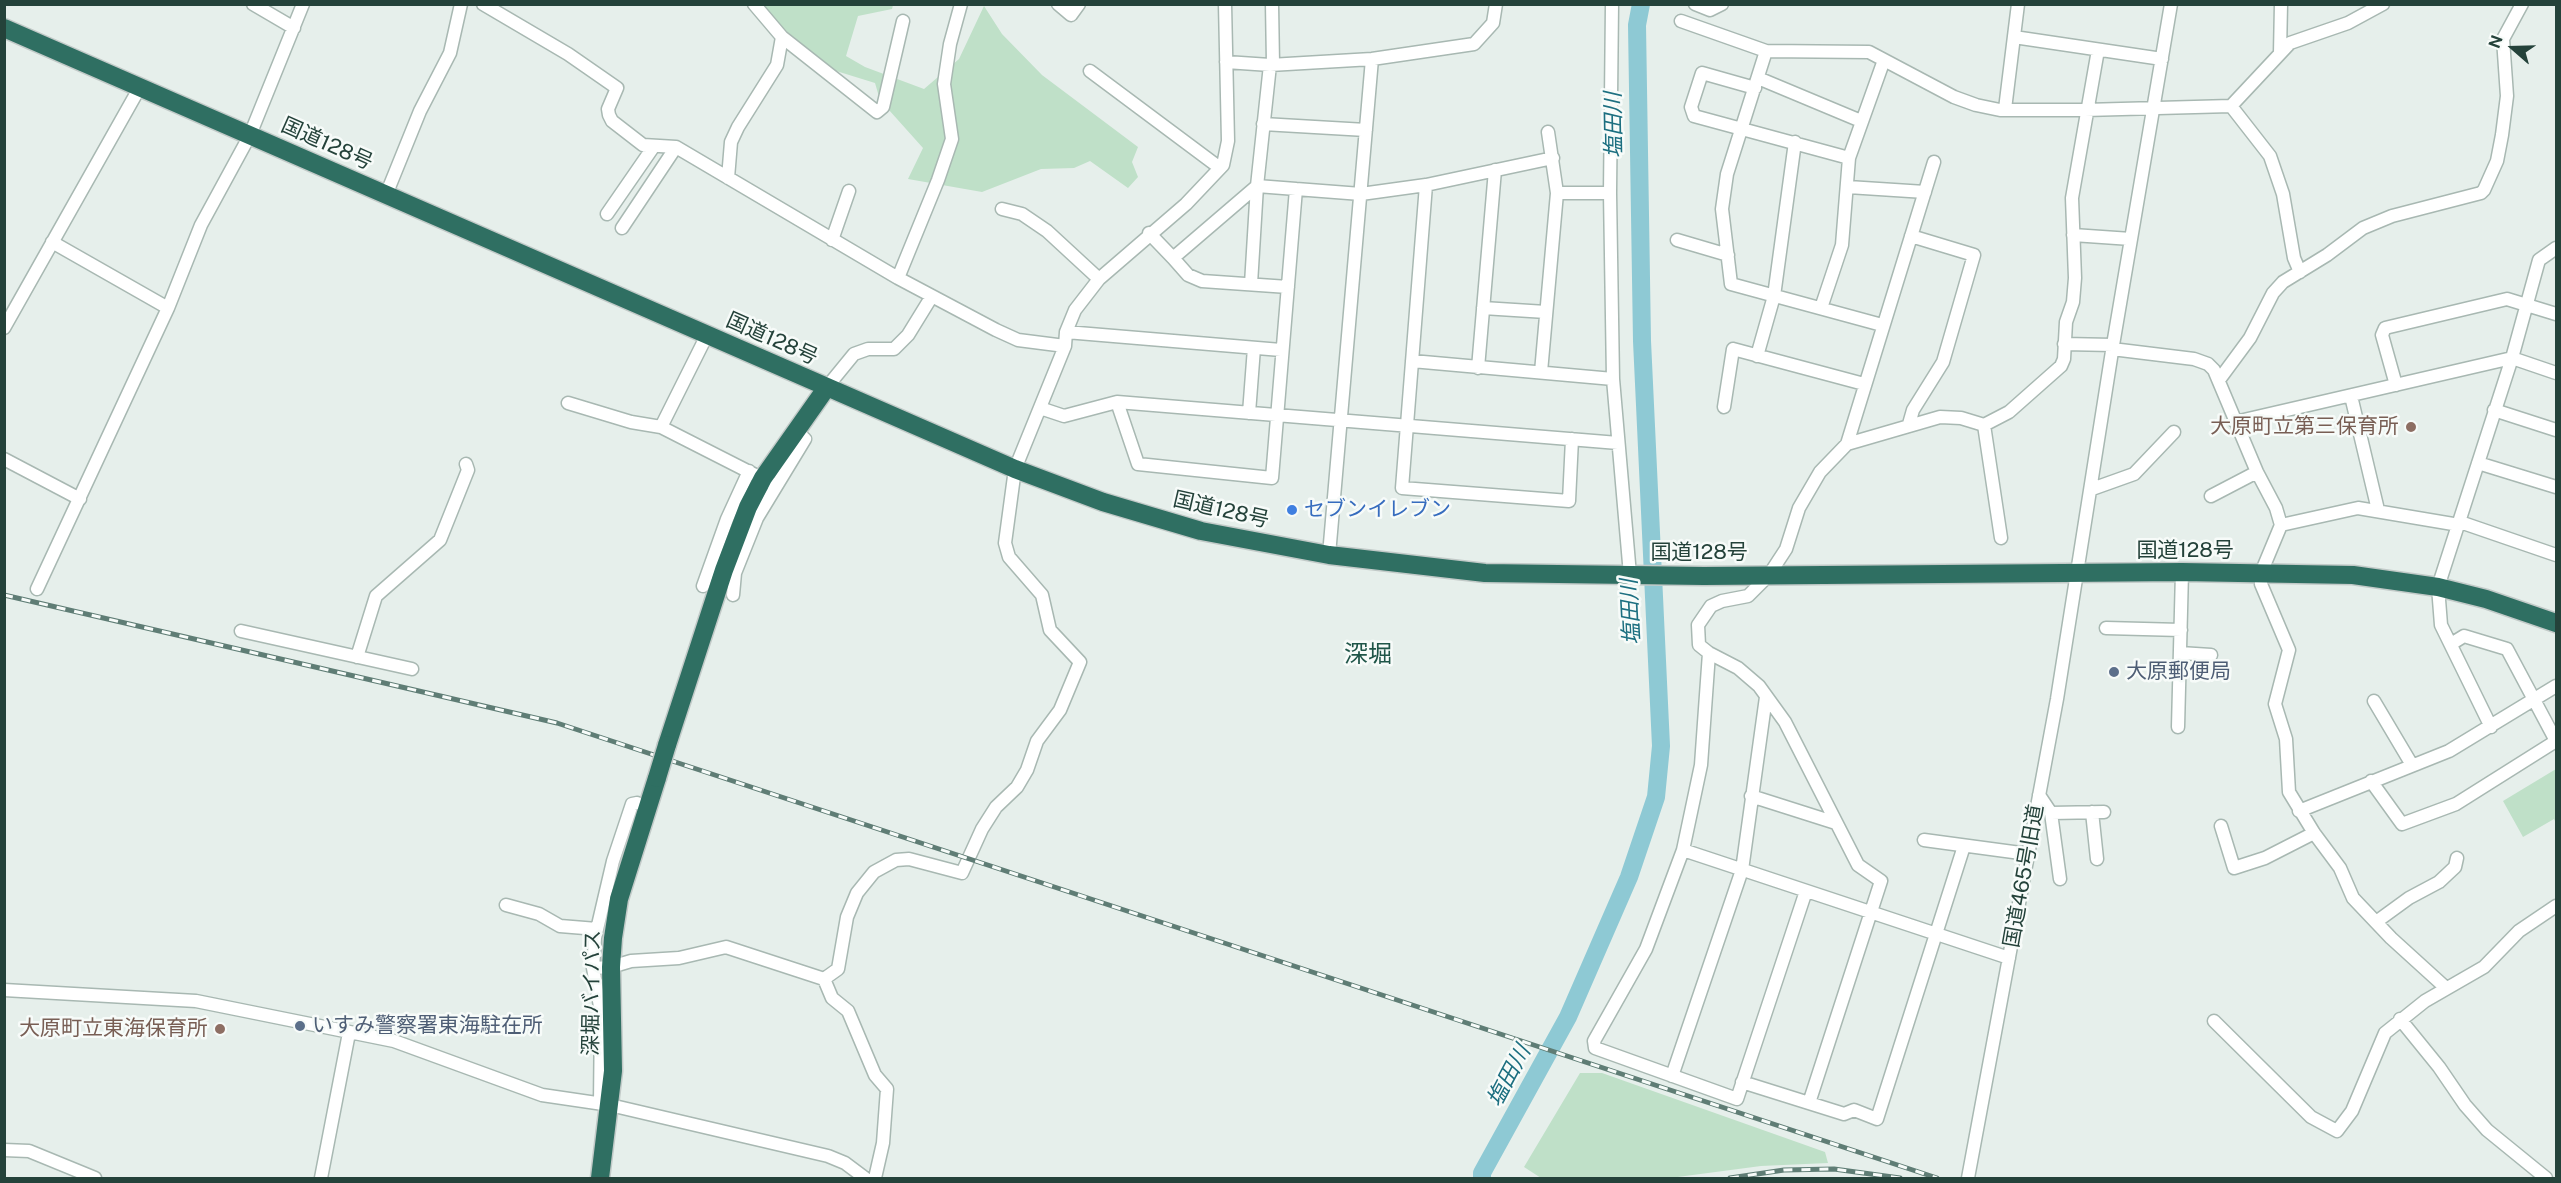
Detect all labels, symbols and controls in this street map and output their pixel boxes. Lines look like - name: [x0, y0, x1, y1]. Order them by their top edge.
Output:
- north arrow: [2483, 18, 2543, 78]
- text: N: [2485, 33, 2507, 51]
- water label: 塩田川: [1600, 92, 1628, 158]
- street label: 国道128号: [277, 113, 377, 175]
- street label: 国道128号: [722, 308, 822, 370]
- place label: 大原町立第三保育所: [2210, 414, 2399, 440]
- marker: 大原町立第三保育所: [2404, 420, 2418, 434]
- street label: 国道128号: [1171, 487, 1271, 533]
- place label: セブンイレブン: [1304, 497, 1451, 523]
- marker: セブンイレブン: [1285, 503, 1299, 517]
- street label: 国道128号: [2136, 538, 2234, 564]
- street label: 国道128号: [1650, 540, 1748, 566]
- water label: 塩田川: [1616, 578, 1646, 646]
- district label: 深堀: [1344, 641, 1392, 669]
- place label: 大原郵便局: [2126, 659, 2231, 685]
- marker: 大原郵便局: [2107, 665, 2121, 679]
- street label: 国道465号旧道: [1999, 803, 2049, 949]
- street label: 深堀バイパス: [578, 930, 606, 1056]
- place label: いすみ警察署東海駐在所: [312, 1013, 543, 1039]
- place label: 大原町立東海保育所: [19, 1016, 208, 1042]
- marker: いすみ警察署東海駐在所: [293, 1019, 307, 1033]
- marker: 大原町立東海保育所: [213, 1022, 227, 1036]
- water label: 塩田川: [1482, 1041, 1536, 1111]

